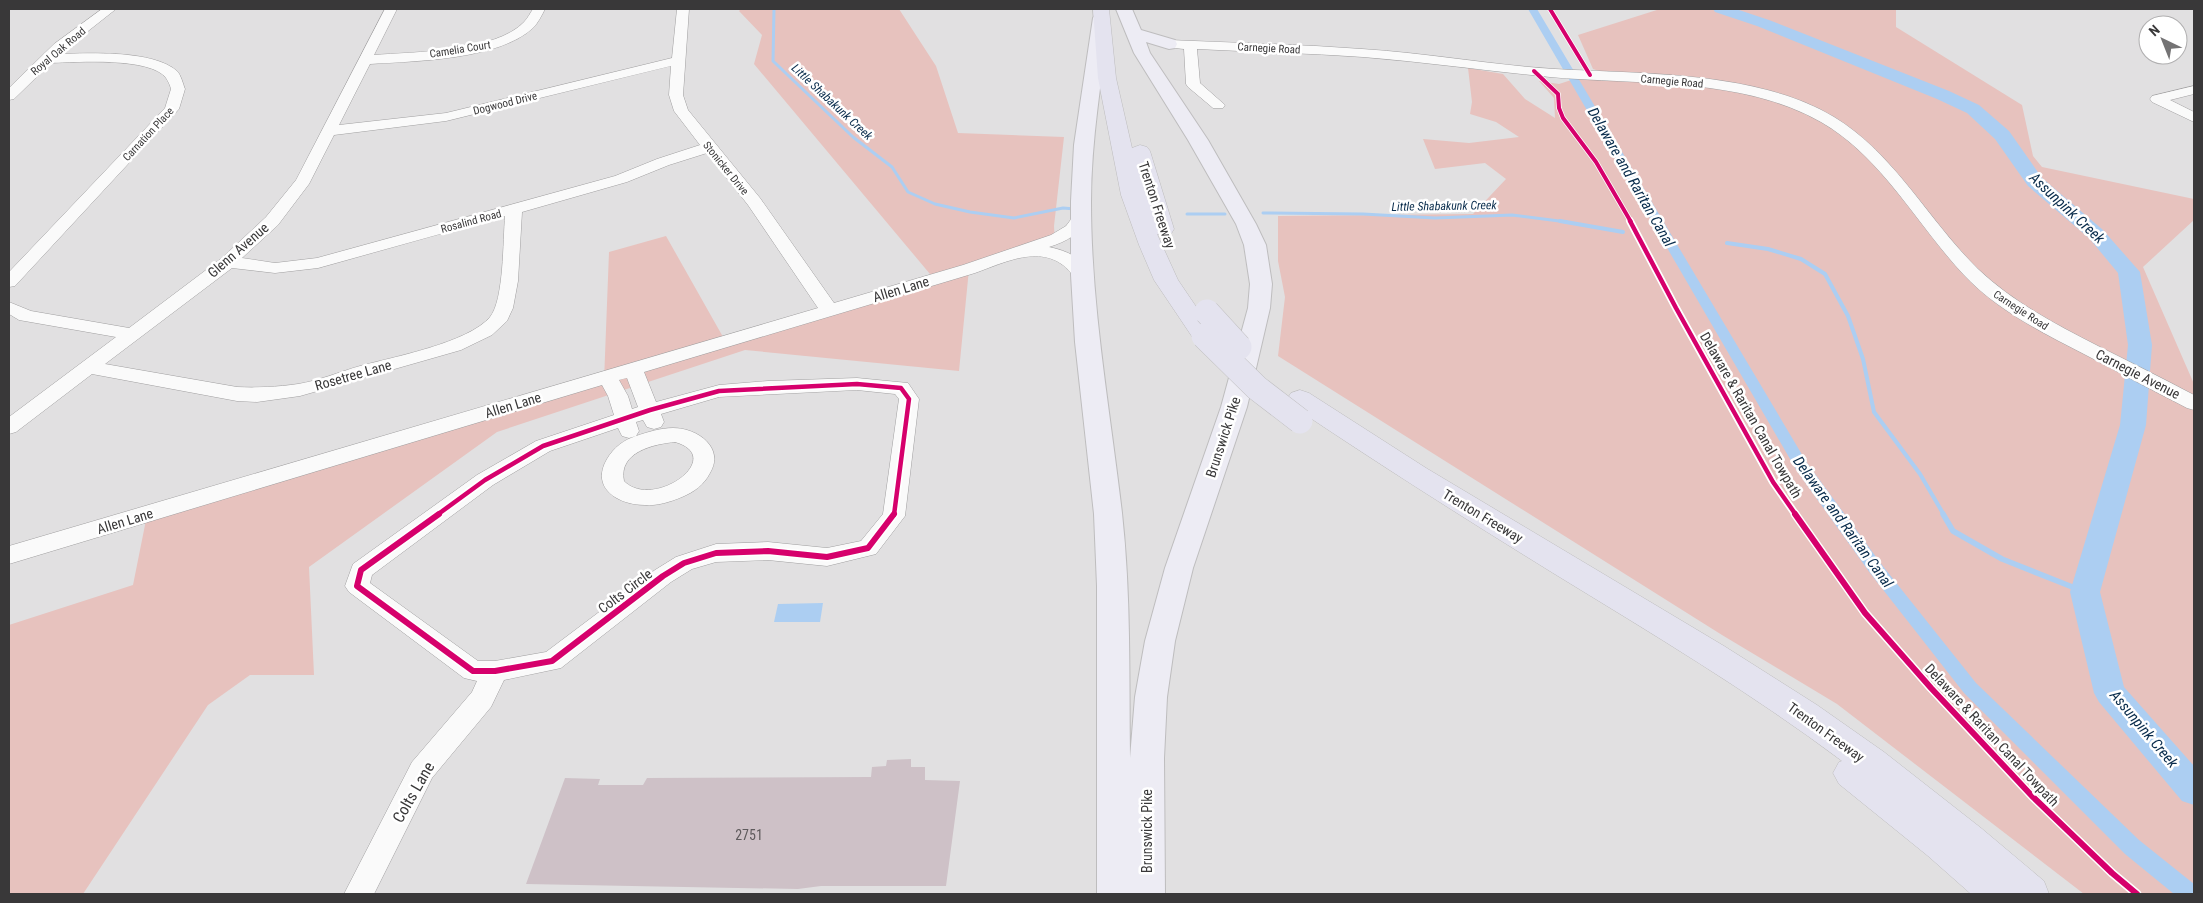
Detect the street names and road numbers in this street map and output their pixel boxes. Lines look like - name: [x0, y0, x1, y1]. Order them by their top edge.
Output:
- street label: Royal Oak Road: [28, 25, 88, 78]
- street label: Camelia Court: [429, 38, 492, 61]
- street label: Carnegie Road: [1237, 40, 1301, 57]
- street label: Carnegie Road: [1640, 72, 1704, 91]
- street label: Dogwood Drive: [472, 89, 538, 118]
- street label: Carnation Place: [120, 105, 177, 164]
- street label: Stonicker Drive: [700, 139, 751, 198]
- street label: Trenton Freeway: [1135, 159, 1179, 251]
- street label: Rosalind Road: [439, 207, 503, 236]
- street label: Glenn Avenue: [204, 219, 272, 281]
- street label: Allen Lane: [871, 273, 931, 305]
- street label: Carnegie Road: [1991, 288, 2051, 333]
- street label: Delaware & Raritan Canal Towpath: [1697, 329, 1805, 501]
- street label: Carnegie Avenue: [2093, 346, 2183, 402]
- street label: Rosetree Lane: [313, 356, 393, 394]
- street label: Allen Lane: [483, 389, 543, 421]
- street label: Brunswick Pike: [1202, 394, 1244, 479]
- street label: Trenton Freeway: [1440, 486, 1526, 546]
- street label: Allen Lane: [95, 505, 155, 537]
- street label: Colts Circle: [595, 565, 655, 616]
- street label: Delaware & Raritan Canal Towpath: [1922, 660, 2062, 810]
- street label: Trenton Freeway: [1785, 699, 1867, 765]
- street label: Colts Lane: [388, 758, 438, 826]
- street label: Brunswick Pike: [1139, 789, 1155, 873]

